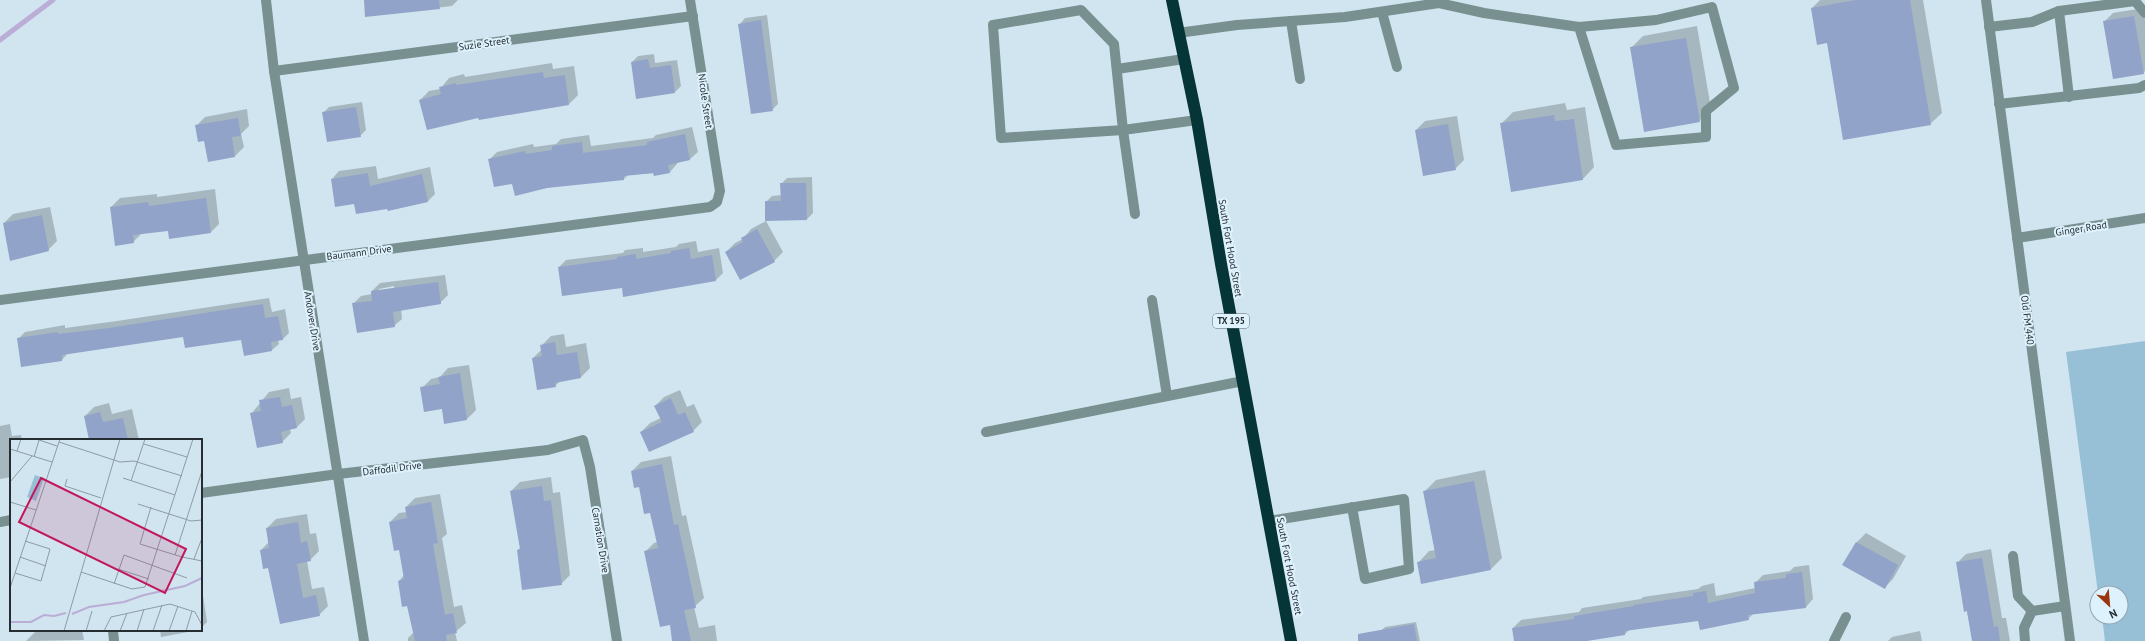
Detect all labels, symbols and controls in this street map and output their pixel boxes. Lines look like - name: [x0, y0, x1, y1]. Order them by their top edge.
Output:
- street label: Suzie Street: [458, 33, 511, 53]
- street label: Nicole Street: [695, 73, 716, 130]
- street label: South Fort Hood Street: [1216, 198, 1246, 299]
- street label: Ginger Road: [2054, 218, 2108, 239]
- street label: Baumann Drive: [326, 242, 392, 263]
- street label: Andover Drive: [301, 290, 324, 352]
- street label: Old FM 440: [2018, 294, 2037, 346]
- road number: TX 195: [1213, 314, 1249, 328]
- inset map: [10, 439, 202, 631]
- street label: Daffodil Drive: [362, 458, 422, 479]
- street label: Carnation Drive: [589, 506, 612, 574]
- street label: South Fort Hood Street: [1274, 516, 1305, 616]
- north arrow: [2089, 585, 2129, 625]
- text: N: [2107, 606, 2120, 622]

